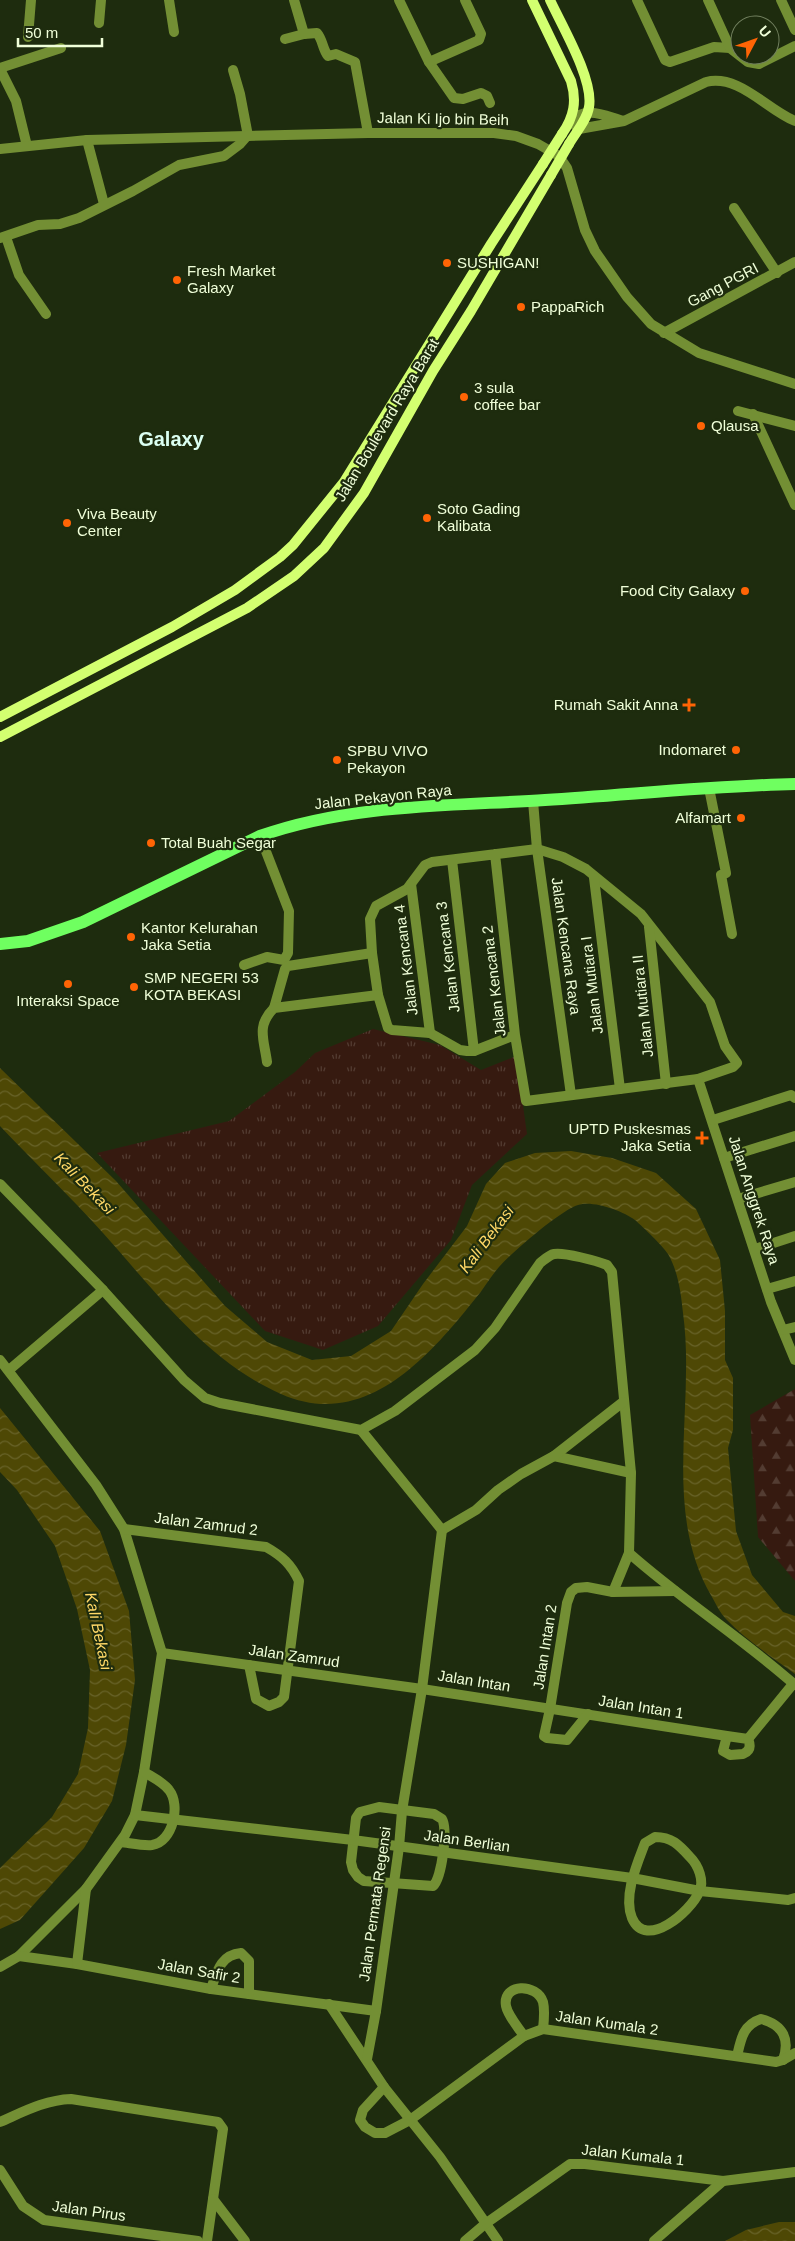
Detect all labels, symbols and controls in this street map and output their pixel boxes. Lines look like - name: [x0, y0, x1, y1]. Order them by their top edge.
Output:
- scale bar: [18, 15, 101, 47]
- north arrow: [730, 15, 780, 65]
- text: U: [755, 22, 774, 41]
- text: 50 m: [25, 24, 58, 41]
- street label: Jalan Ki Ijo bin Beih: [377, 109, 509, 128]
- place label: SUSHIGAN!: [457, 254, 540, 271]
- marker: SUSHIGAN!: [441, 257, 453, 269]
- street label: Gang PGRI: [685, 259, 761, 310]
- place label: Fresh Market Galaxy: [187, 262, 276, 296]
- marker: Fresh Market Galaxy: [171, 274, 183, 286]
- place label: PappaRich: [531, 298, 604, 315]
- marker: PappaRich: [515, 301, 527, 313]
- street label: Jalan Boulevard Raya Barat: [331, 335, 442, 504]
- place label: 3 sula coffee bar: [474, 379, 540, 413]
- marker: 3 sula coffee bar: [458, 391, 470, 403]
- place label: Qlausa: [711, 417, 759, 434]
- marker: Qlausa: [695, 420, 707, 432]
- district label: Galaxy: [138, 428, 205, 450]
- place label: Soto Gading Kalibata: [437, 500, 520, 534]
- place label: Viva Beauty Center: [77, 505, 157, 539]
- marker: Soto Gading Kalibata: [421, 512, 433, 524]
- marker: Viva Beauty Center: [61, 517, 73, 529]
- place label: Food City Galaxy: [620, 582, 735, 599]
- marker: Food City Galaxy: [739, 585, 751, 597]
- place label: Rumah Sakit Anna: [554, 696, 679, 713]
- marker: Rumah Sakit Anna: [682, 698, 696, 712]
- place label: Indomaret: [658, 741, 727, 758]
- place label: SPBU VIVO Pekayon: [347, 742, 428, 776]
- marker: Indomaret: [730, 744, 742, 756]
- marker: SPBU VIVO Pekayon: [331, 754, 343, 766]
- street label: Jalan Pekayon Raya: [314, 781, 453, 812]
- place label: Alfamart: [675, 809, 732, 826]
- marker: Alfamart: [735, 812, 747, 824]
- place label: Total Buah Segar: [161, 834, 276, 851]
- marker: Total Buah Segar: [145, 837, 157, 849]
- street label: Jalan Kencana Raya: [548, 876, 585, 1016]
- street label: Jalan Kencana 3: [432, 901, 463, 1014]
- street label: Jalan Kencana 4: [390, 904, 421, 1017]
- place label: Kantor Kelurahan Jaka Setia: [141, 919, 258, 953]
- street label: Jalan Kencana 2: [478, 925, 509, 1038]
- marker: Kantor Kelurahan Jaka Setia: [125, 931, 137, 943]
- street label: Jalan Mutiara I: [577, 935, 606, 1035]
- street label: Jalan Mutiara II: [629, 954, 656, 1058]
- place label: SMP NEGERI 53 KOTA BEKASI: [144, 969, 259, 1003]
- marker: Interaksi Space: [62, 978, 74, 990]
- marker: SMP NEGERI 53 KOTA BEKASI: [128, 981, 140, 993]
- place label: Interaksi Space: [16, 992, 120, 1009]
- place label: UPTD Puskesmas Jaka Setia: [568, 1120, 692, 1154]
- marker: UPTD Puskesmas Jaka Setia: [695, 1131, 709, 1145]
- street label: Jalan Anggrek Raya: [726, 1133, 784, 1267]
- water label: Kali Bekasi: [51, 1149, 119, 1218]
- water label: Kali Bekasi: [456, 1202, 517, 1276]
- street label: Jalan Zamrud 2: [153, 1509, 259, 1538]
- water label: Kali Bekasi: [82, 1591, 115, 1672]
- street label: Jalan Intan 2: [529, 1603, 560, 1691]
- street label: Jalan Zamrud: [247, 1641, 341, 1670]
- street label: Jalan Intan: [437, 1666, 512, 1695]
- street label: Jalan Intan 1: [597, 1691, 685, 1722]
- street label: Jalan Permata Regensi: [355, 1826, 394, 1982]
- street label: Jalan Berlian: [423, 1826, 511, 1855]
- street label: Jalan Safir 2: [157, 1955, 242, 1986]
- street label: Jalan Kumala 2: [555, 2007, 659, 2038]
- street label: Jalan Kumala 1: [581, 2141, 685, 2168]
- street label: Jalan Pirus: [51, 2197, 127, 2224]

